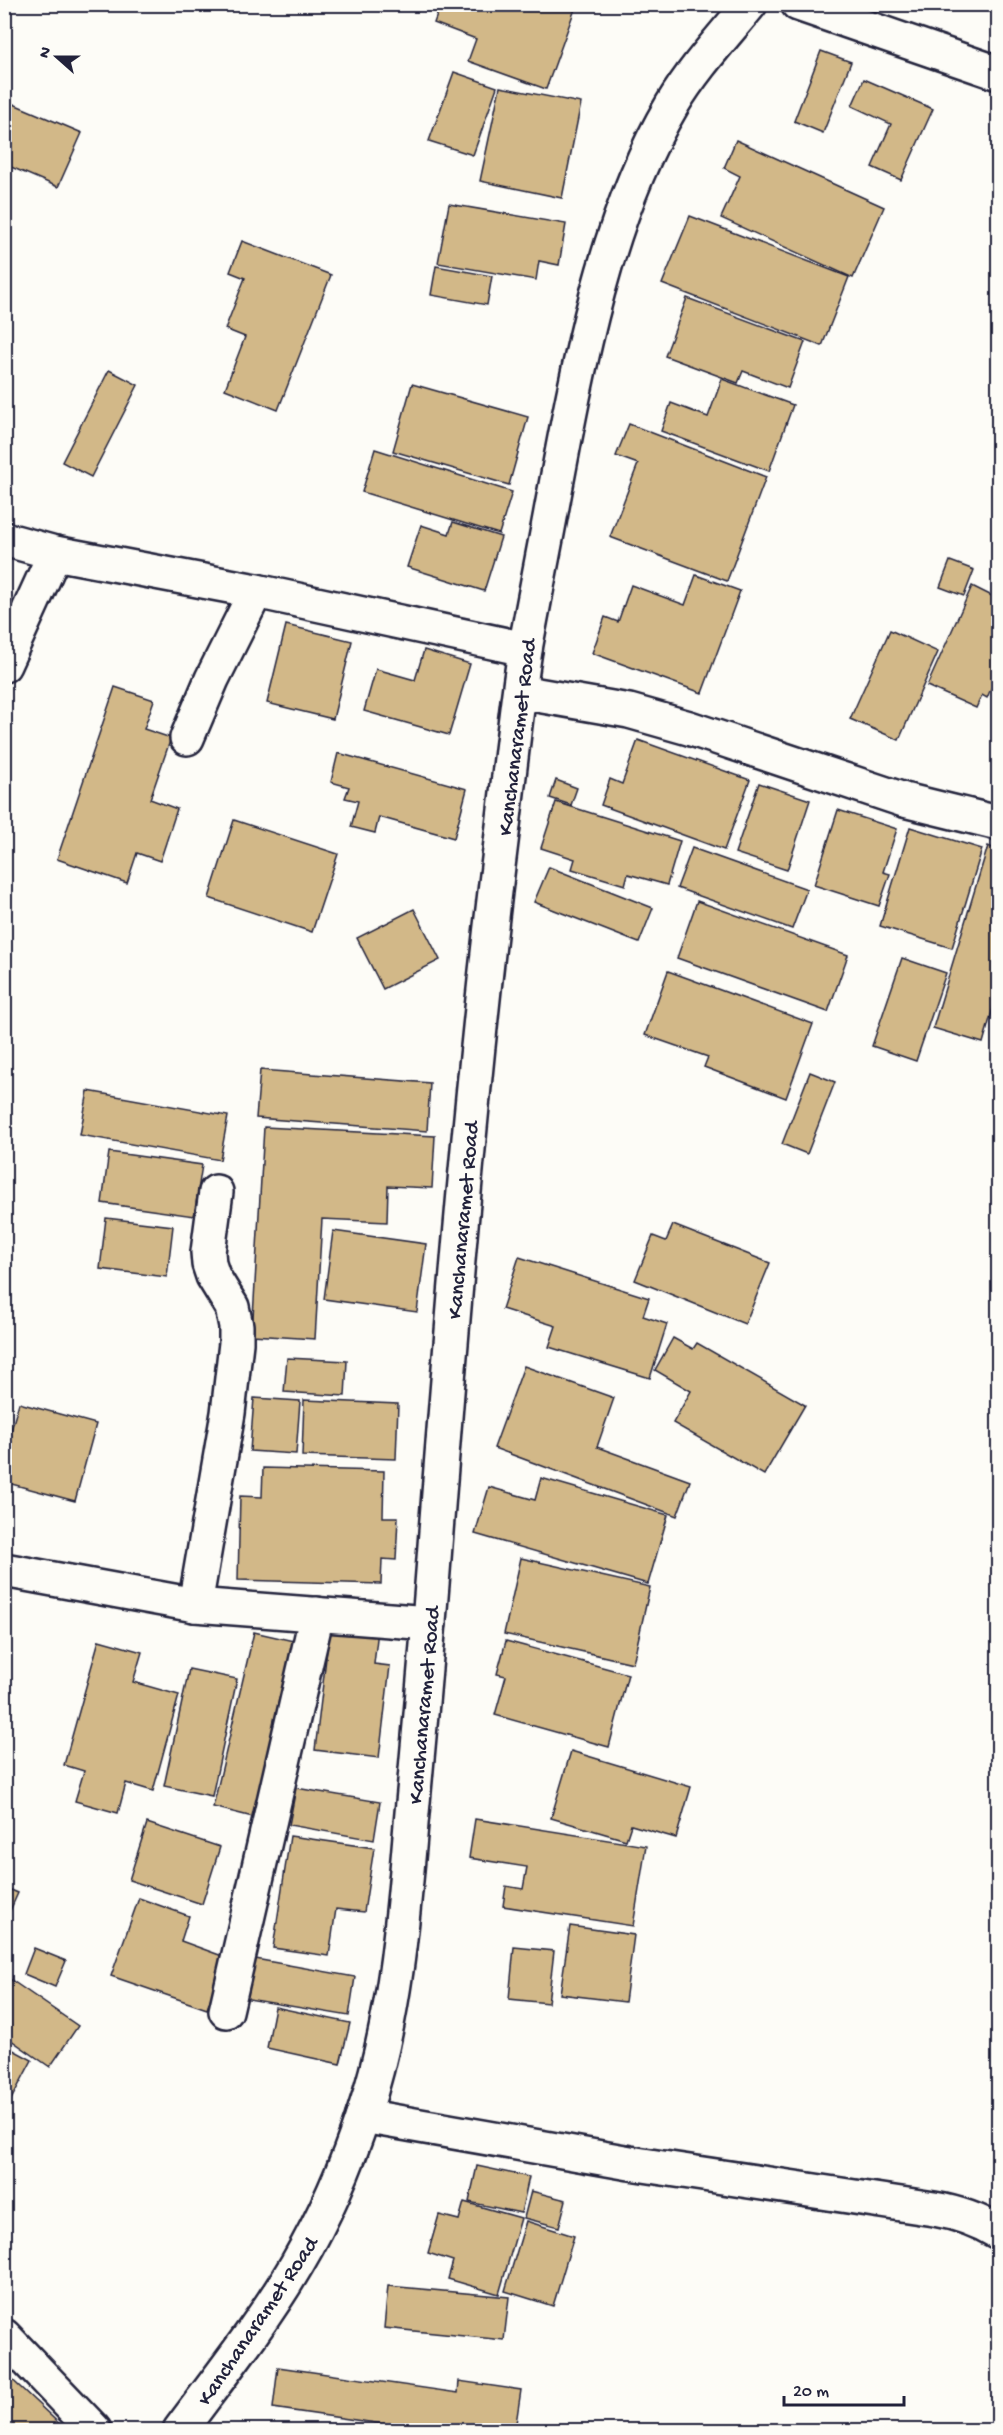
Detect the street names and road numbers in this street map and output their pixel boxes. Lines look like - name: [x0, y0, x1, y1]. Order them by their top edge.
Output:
- street label: Kanchanaramet Road: [494, 635, 544, 837]
- street label: Kanchanaramet Road: [443, 1118, 487, 1320]
- street label: Kanchanaramet Road: [404, 1603, 448, 1805]
- street label: Kanchanaramet Road: [193, 2231, 327, 2412]

